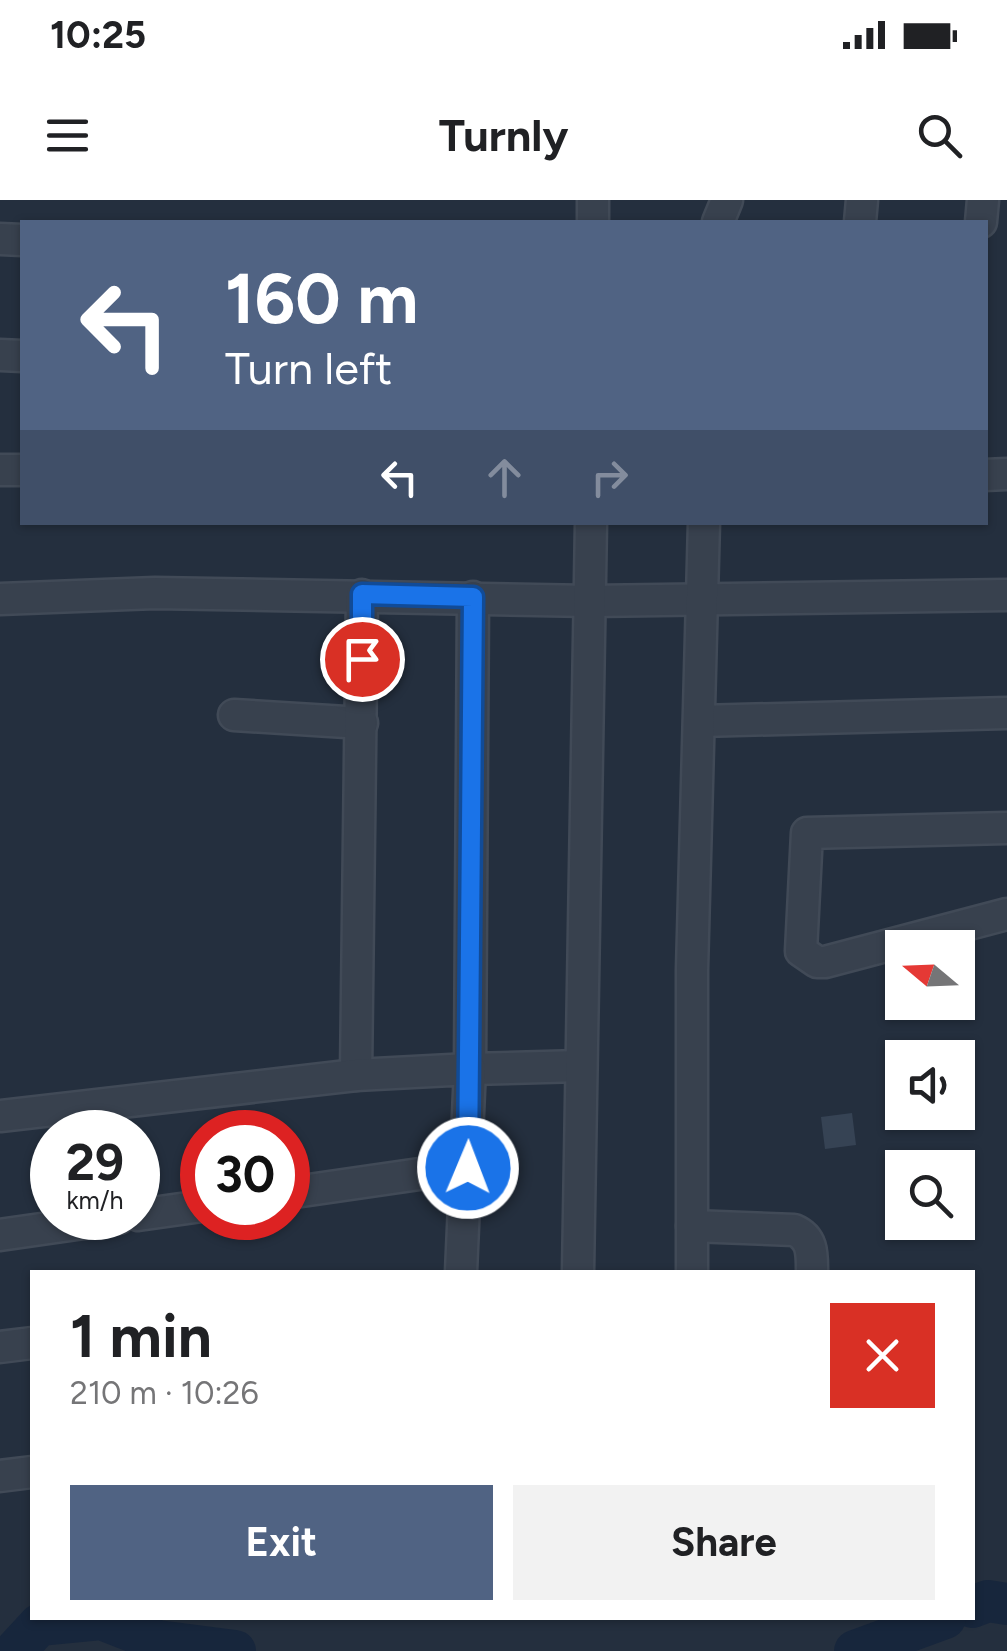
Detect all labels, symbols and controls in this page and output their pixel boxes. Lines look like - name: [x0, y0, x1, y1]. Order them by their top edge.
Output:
- text: 10:25: [50, 12, 146, 58]
- icon: menu: [40, 108, 95, 163]
- text: Turnly: [439, 108, 568, 162]
- icon: search: [912, 108, 967, 163]
- text: 160 m: [225, 256, 418, 341]
- icon: left: [60, 260, 190, 390]
- text: Turn left: [225, 341, 392, 395]
- icon: left: [372, 450, 427, 505]
- icon: ahead: [477, 450, 532, 505]
- icon: right: [582, 450, 637, 505]
- pin: [320, 617, 405, 702]
- icon: arrive: [335, 632, 390, 687]
- north arrow: [885, 930, 975, 1020]
- map controls: [885, 930, 975, 1240]
- button: sound: [885, 1040, 975, 1130]
- speed limit sign: 30: [180, 1110, 310, 1240]
- position arrow: [416, 1116, 520, 1220]
- text: 29: [66, 1132, 124, 1193]
- button: search: [885, 1150, 975, 1240]
- text: km/h: [66, 1185, 124, 1215]
- text: 1 min: [70, 1300, 212, 1372]
- button: close: [830, 1303, 935, 1408]
- text: 210 m · 10:26: [70, 1374, 259, 1412]
- button: Exit: [70, 1485, 493, 1600]
- button: Share: [513, 1485, 935, 1600]

